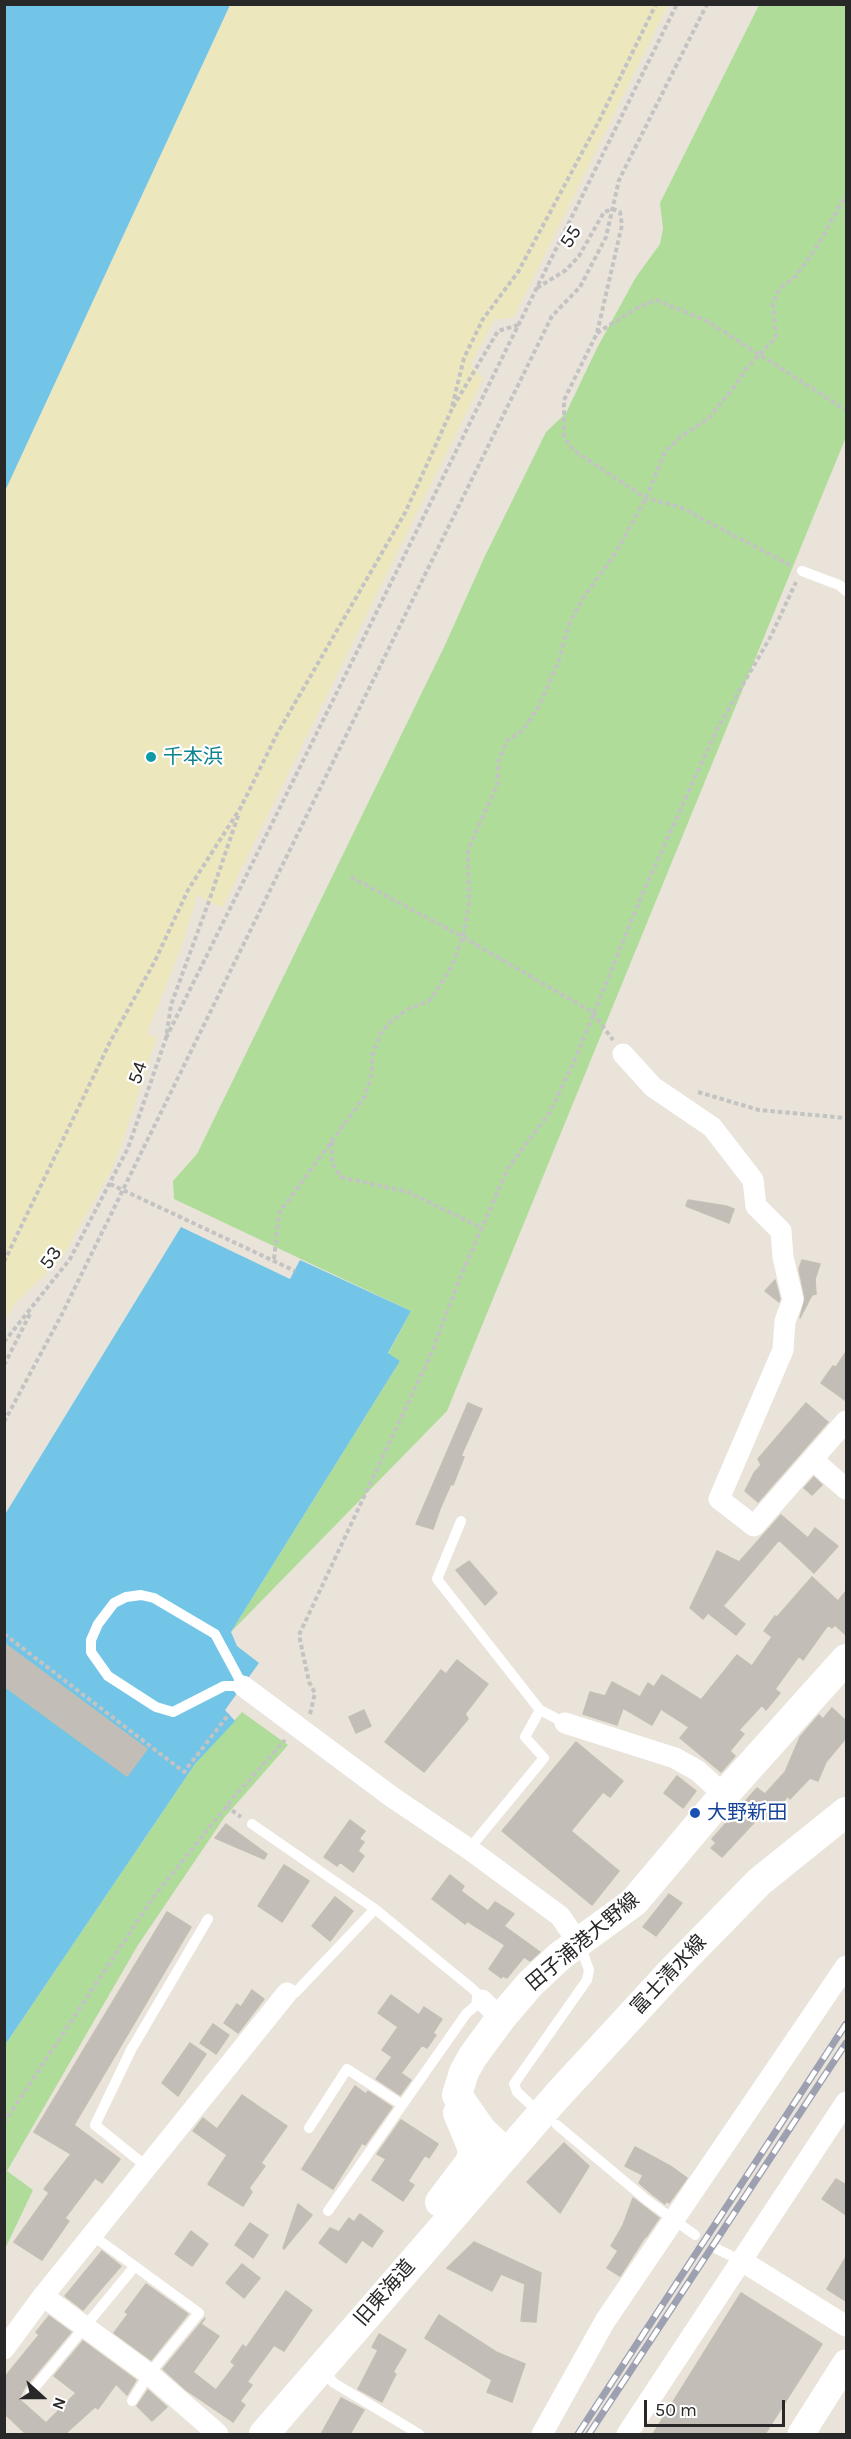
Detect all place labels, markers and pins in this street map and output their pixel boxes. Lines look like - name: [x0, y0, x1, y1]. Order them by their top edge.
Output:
- place label: 千本浜: [163, 745, 223, 769]
- marker: 千本浜: [144, 750, 158, 764]
- place label: 大野新田: [707, 1801, 787, 1825]
- marker: 大野新田: [688, 1806, 702, 1820]

